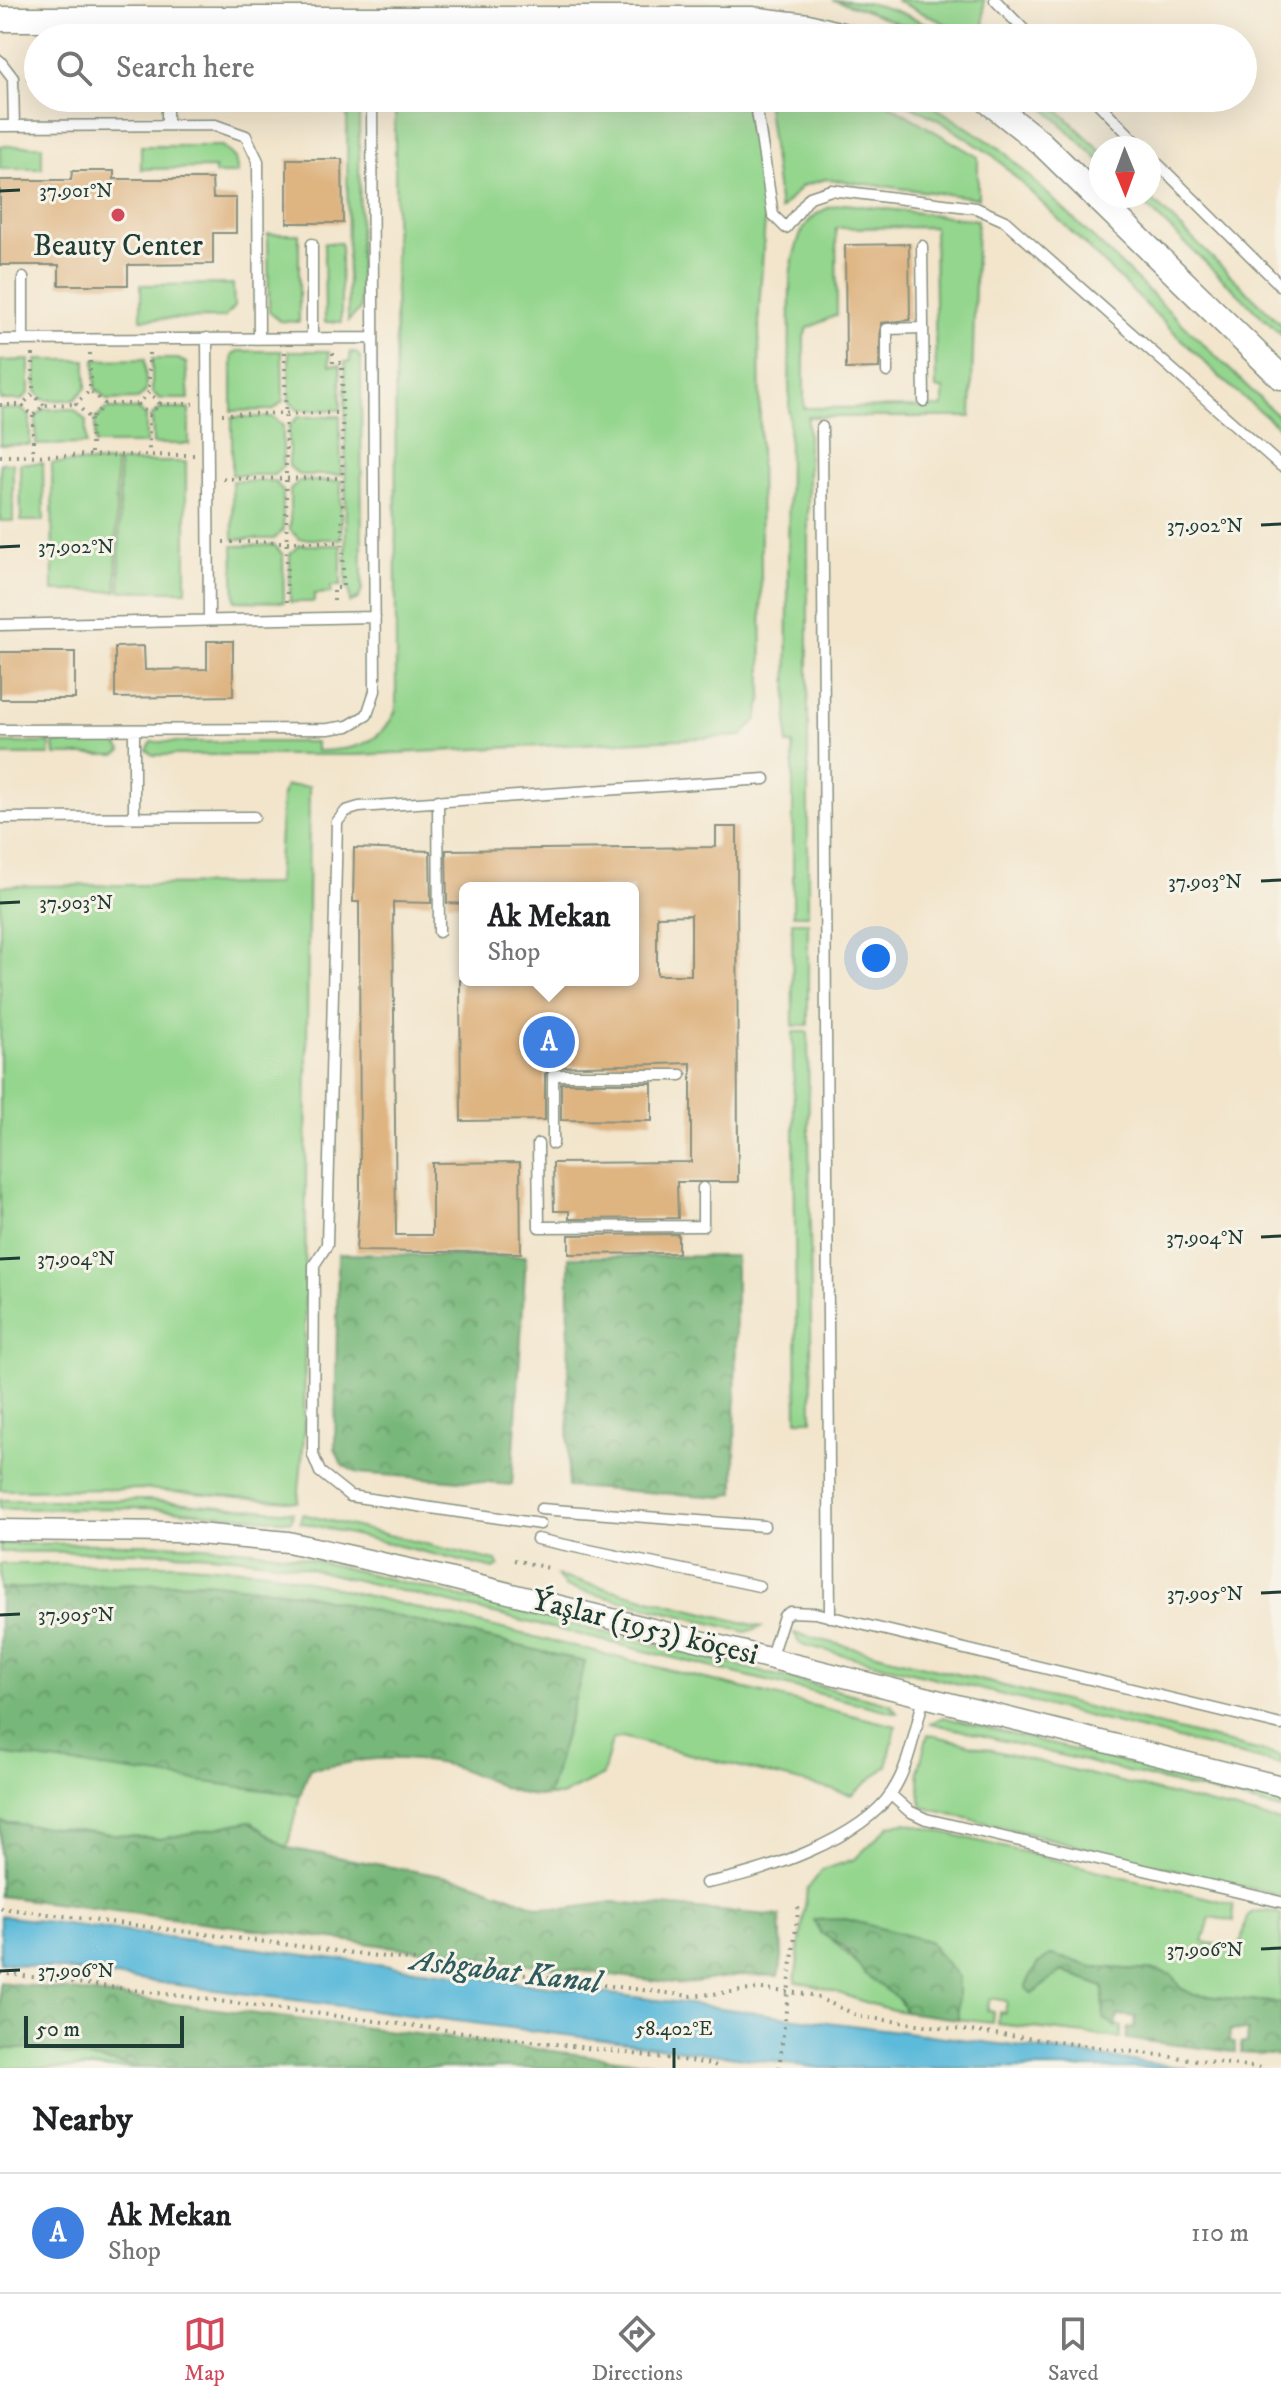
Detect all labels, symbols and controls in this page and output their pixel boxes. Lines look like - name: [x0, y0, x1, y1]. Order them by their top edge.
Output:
- search box: [24, 24, 1257, 112]
- icon: search: [52, 46, 96, 90]
- text: Search here: [116, 50, 255, 87]
- north arrow: [1089, 136, 1161, 208]
- text: 37.901°N: [39, 179, 113, 204]
- marker: Beauty Center: [109, 206, 127, 224]
- place label: Beauty Center: [33, 228, 203, 265]
- text: 37.902°N: [1167, 514, 1243, 539]
- text: 37.902°N: [38, 535, 114, 560]
- text: 37.903°N: [1168, 870, 1242, 895]
- popup: [459, 882, 639, 986]
- text: 37.903°N: [39, 891, 113, 916]
- text: Ak Mekan: [487, 899, 611, 936]
- text: Shop: [487, 936, 540, 969]
- your location: [856, 938, 896, 978]
- pin: A: [523, 1012, 575, 1072]
- text: 37.904°N: [1166, 1226, 1244, 1251]
- text: 37.904°N: [37, 1247, 115, 1272]
- street label: Ýaşlar (1953) köçesi: [528, 1580, 762, 1674]
- text: 37.905°N: [1167, 1582, 1243, 1607]
- text: 37.905°N: [38, 1603, 114, 1628]
- text: 37.906°N: [1167, 1938, 1243, 1963]
- water label: Ashgabat Kanal: [406, 1940, 607, 2004]
- text: 37.906°N: [38, 1959, 114, 1984]
- scale bar: [24, 2012, 184, 2048]
- text: 50 m: [36, 2016, 80, 2043]
- text: 58.402°E: [635, 2017, 713, 2042]
- text: Nearby: [32, 2099, 133, 2141]
- text: Ak Mekan: [108, 2198, 231, 2235]
- text: A: [50, 2217, 66, 2250]
- text: 110 m: [1191, 2217, 1249, 2250]
- text: Shop: [108, 2235, 161, 2268]
- tab: Map: [183, 2312, 227, 2387]
- tab: Directions: [592, 2312, 683, 2387]
- tab: Saved: [1048, 2312, 1098, 2387]

